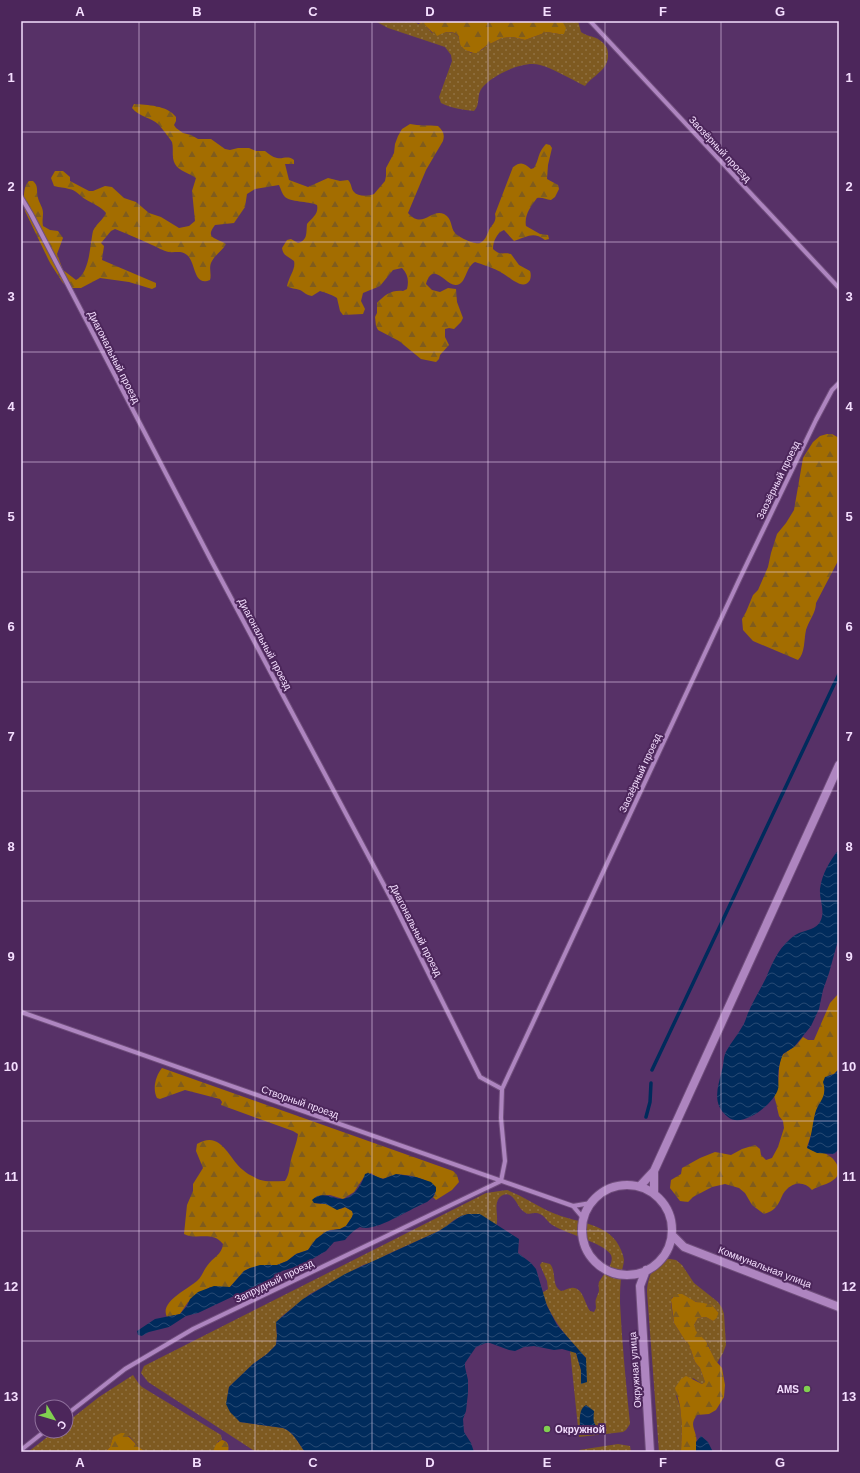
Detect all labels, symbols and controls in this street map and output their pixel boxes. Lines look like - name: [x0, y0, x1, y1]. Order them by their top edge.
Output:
- text: A: [75, 4, 85, 19]
- text: B: [192, 4, 202, 19]
- text: C: [308, 4, 318, 19]
- text: D: [425, 4, 435, 19]
- text: E: [543, 4, 552, 19]
- text: F: [659, 4, 667, 19]
- text: G: [775, 4, 785, 19]
- text: 1: [7, 70, 15, 85]
- text: 1: [845, 70, 853, 85]
- street label: Заозёрный проезд: [687, 114, 753, 184]
- text: 2: [7, 179, 15, 194]
- text: 2: [845, 179, 853, 194]
- text: 3: [7, 289, 15, 304]
- text: 3: [845, 289, 853, 304]
- street label: Диагональный проезд: [86, 309, 142, 405]
- text: 4: [7, 399, 15, 414]
- text: 4: [845, 399, 853, 414]
- street label: Заозёрный проезд: [754, 439, 802, 521]
- text: 5: [7, 509, 15, 524]
- text: 5: [845, 509, 853, 524]
- street label: Диагональный проезд: [236, 596, 294, 692]
- text: 6: [7, 619, 15, 634]
- text: 6: [845, 619, 853, 634]
- text: 7: [7, 729, 15, 744]
- text: 7: [845, 729, 853, 744]
- street label: Заозёрный проезд: [617, 732, 663, 814]
- text: 8: [7, 839, 15, 854]
- text: 8: [845, 839, 853, 854]
- street label: Диагональный проезд: [388, 882, 444, 978]
- text: 9: [7, 949, 15, 964]
- text: 9: [845, 949, 853, 964]
- text: 10: [4, 1059, 18, 1074]
- text: 10: [842, 1059, 856, 1074]
- street label: Створный проезд: [260, 1084, 340, 1120]
- text: 11: [4, 1169, 18, 1184]
- text: 11: [842, 1169, 856, 1184]
- street label: Коммунальная улица: [717, 1244, 814, 1290]
- street label: Запрудный проезд: [233, 1257, 315, 1305]
- text: 12: [4, 1279, 18, 1294]
- text: 12: [842, 1279, 856, 1294]
- street label: Окружная улица: [627, 1331, 643, 1408]
- place label: AMS: [777, 1384, 799, 1395]
- marker: AMS: [802, 1384, 812, 1394]
- text: 13: [4, 1389, 18, 1404]
- text: 13: [842, 1389, 856, 1404]
- north arrow: [34, 1399, 74, 1439]
- text: С: [55, 1418, 69, 1432]
- marker: Окружной: [542, 1424, 552, 1434]
- place label: Окружной: [555, 1424, 605, 1435]
- text: A: [75, 1455, 85, 1470]
- text: B: [192, 1455, 202, 1470]
- text: C: [308, 1455, 318, 1470]
- text: D: [425, 1455, 435, 1470]
- text: E: [543, 1455, 552, 1470]
- text: F: [659, 1455, 667, 1470]
- text: G: [775, 1455, 785, 1470]

